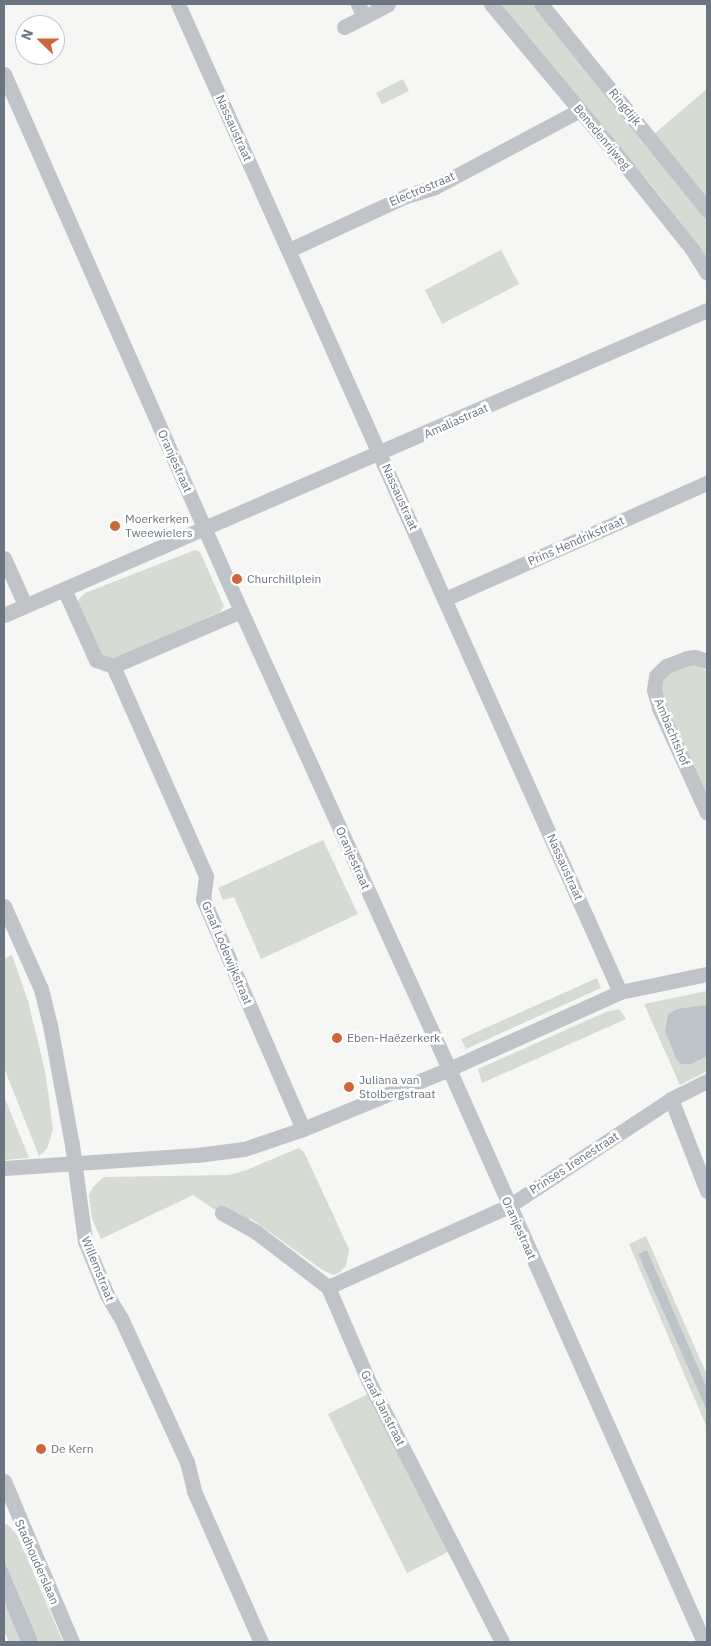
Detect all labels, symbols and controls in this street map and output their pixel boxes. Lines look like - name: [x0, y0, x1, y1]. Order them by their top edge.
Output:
- north arrow: [15, 15, 65, 65]
- text: N: [17, 27, 37, 43]
- street label: Ringdijk: [606, 86, 644, 128]
- street label: Nassaustraat: [213, 93, 255, 163]
- street label: Benedenrijweg: [571, 101, 633, 173]
- street label: Electrostraat: [387, 169, 457, 209]
- street label: Amaliastraat: [422, 400, 490, 442]
- street label: Oranjestraat: [155, 427, 195, 495]
- street label: Nassaustraat: [379, 462, 421, 532]
- place label: Moerkerken Tweewielers: [125, 512, 193, 540]
- street label: Prins Hendrikstraat: [526, 513, 626, 569]
- marker: Moerkerken Tweewielers: [109, 520, 121, 532]
- place label: Churchillplein: [247, 572, 321, 586]
- marker: Churchillplein: [231, 573, 243, 585]
- street label: Ambachtshof: [651, 696, 693, 768]
- street label: Oranjestraat: [333, 824, 373, 892]
- street label: Nassaustraat: [544, 832, 586, 902]
- street label: Graaf Lodewijkstraat: [199, 899, 255, 1007]
- place label: Eben-Haëzerkerk: [347, 1031, 440, 1045]
- marker: Eben-Haëzerkerk: [331, 1032, 343, 1044]
- place label: Juliana van Stolbergstraat: [359, 1073, 435, 1101]
- marker: Juliana van Stolbergstraat: [343, 1081, 355, 1093]
- street label: Prinses Irenestraat: [527, 1129, 621, 1197]
- street label: Oranjestraat: [499, 1194, 539, 1262]
- street label: Willemstraat: [78, 1235, 118, 1303]
- street label: Graaf Janstraat: [358, 1368, 408, 1448]
- place label: De Kern: [51, 1442, 94, 1456]
- marker: De Kern: [35, 1443, 47, 1455]
- street label: Stadhouderslaan: [12, 1517, 62, 1607]

